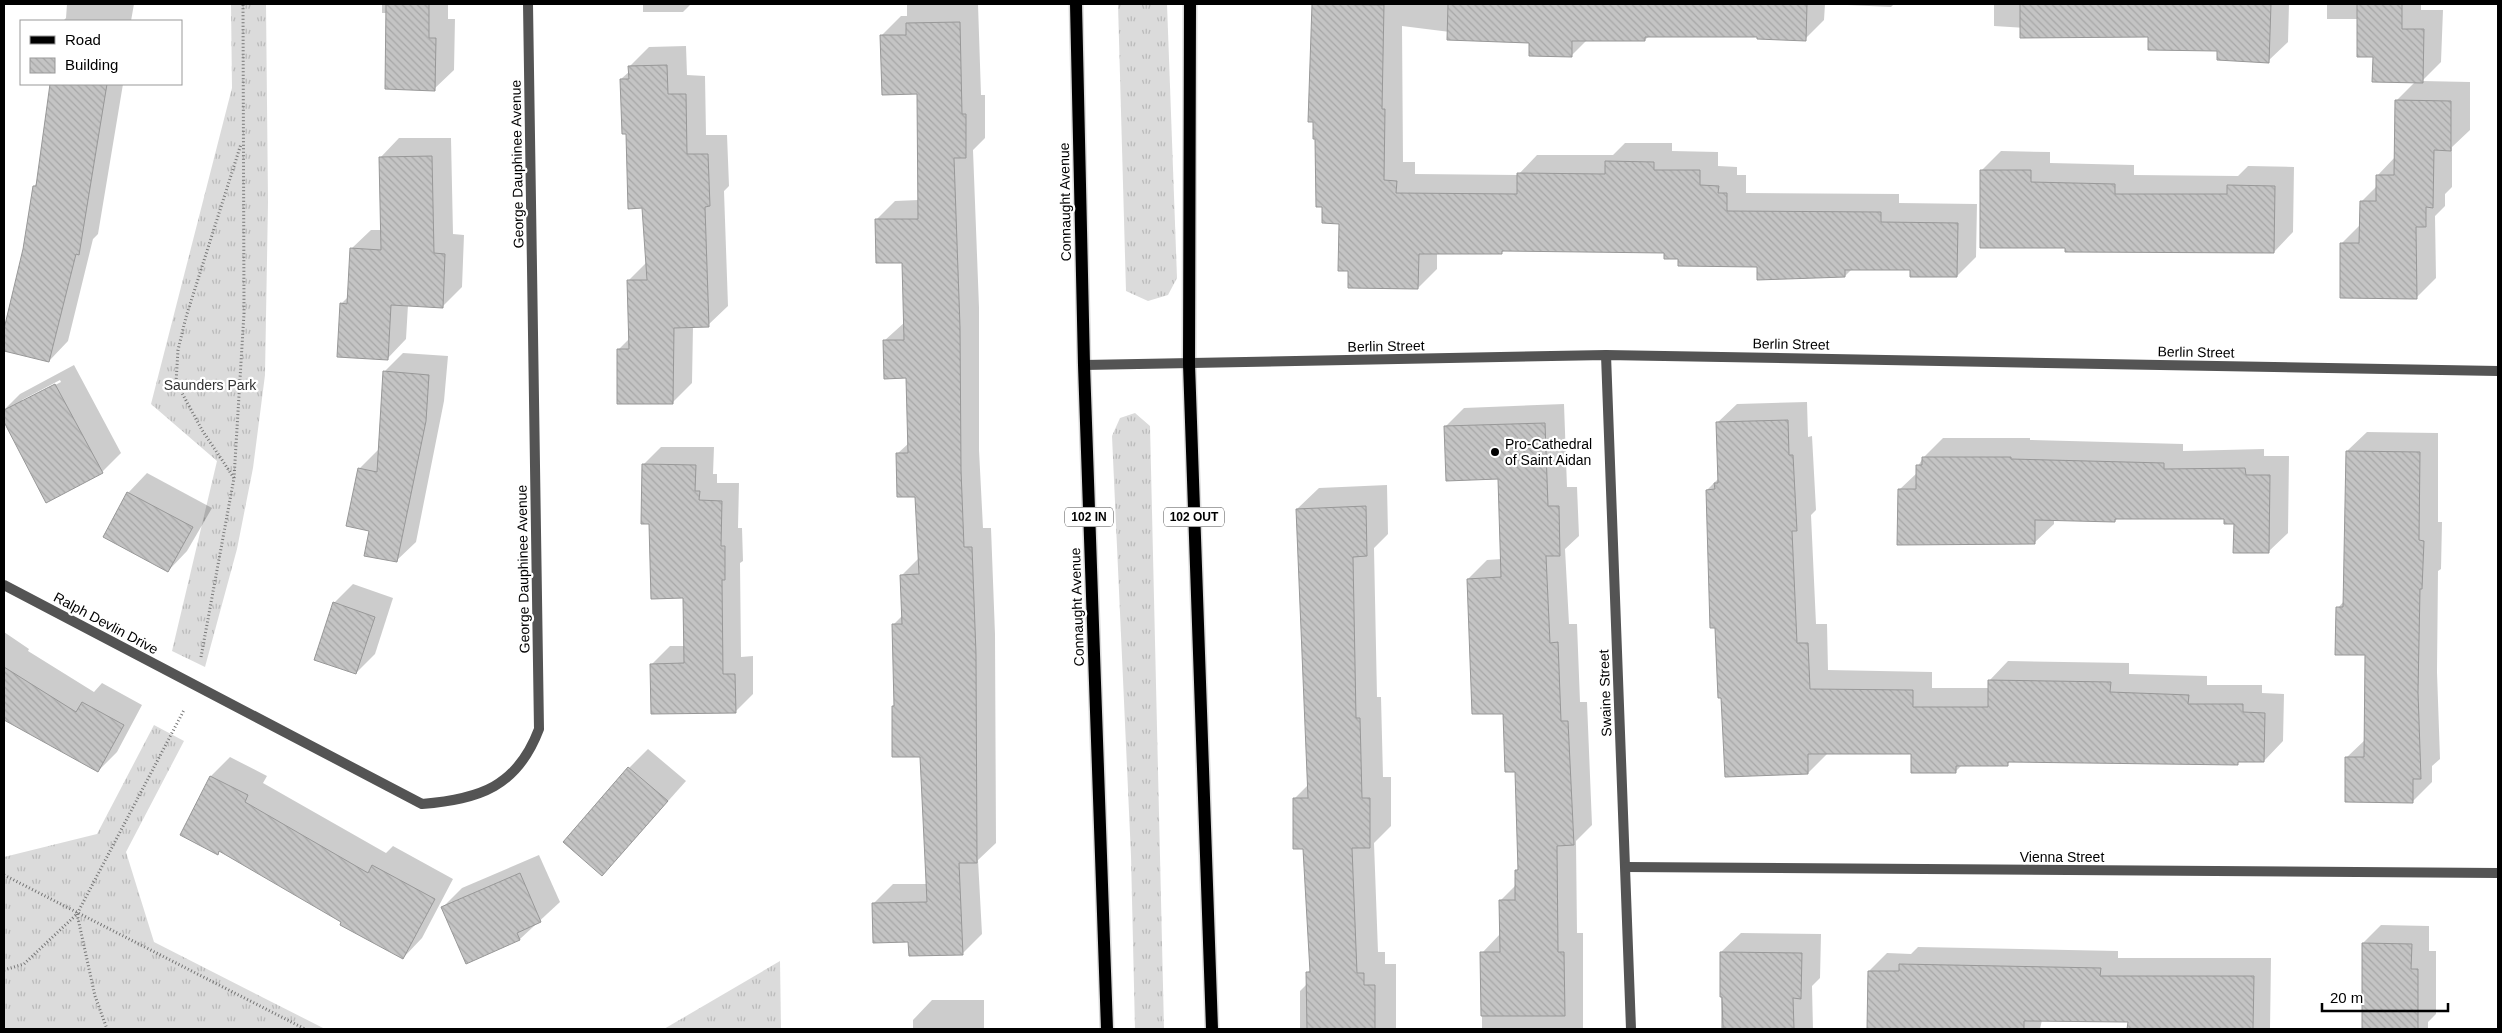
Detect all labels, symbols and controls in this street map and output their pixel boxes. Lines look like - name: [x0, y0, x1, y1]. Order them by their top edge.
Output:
- legend: [20, 20, 182, 85]
- text: Road: [65, 31, 101, 48]
- text: Building: [65, 56, 118, 73]
- street label: George Dauphinee Avenue: [508, 79, 526, 248]
- street label: Connaught Avenue: [1056, 142, 1074, 262]
- street label: Berlin Street: [1752, 335, 1830, 353]
- street label: Berlin Street: [1347, 337, 1425, 355]
- street label: Berlin Street: [2157, 343, 2235, 361]
- park label: Saunders Park: [164, 377, 257, 393]
- place label: Pro-Cathedral of Saint Aidan: [1505, 436, 1592, 468]
- marker: Pro-Cathedral of Saint Aidan: [1489, 446, 1501, 458]
- street label: George Dauphinee Avenue: [514, 484, 532, 653]
- road number: 102 IN: [1065, 508, 1113, 526]
- road number: 102 OUT: [1164, 508, 1224, 526]
- street label: Connaught Avenue: [1067, 547, 1087, 667]
- street label: Ralph Devlin Drive: [51, 589, 161, 657]
- street label: Swaine Street: [1595, 649, 1615, 737]
- street label: Vienna Street: [2020, 849, 2104, 865]
- scale bar: [2322, 980, 2448, 1012]
- text: 20 m: [2330, 989, 2363, 1006]

